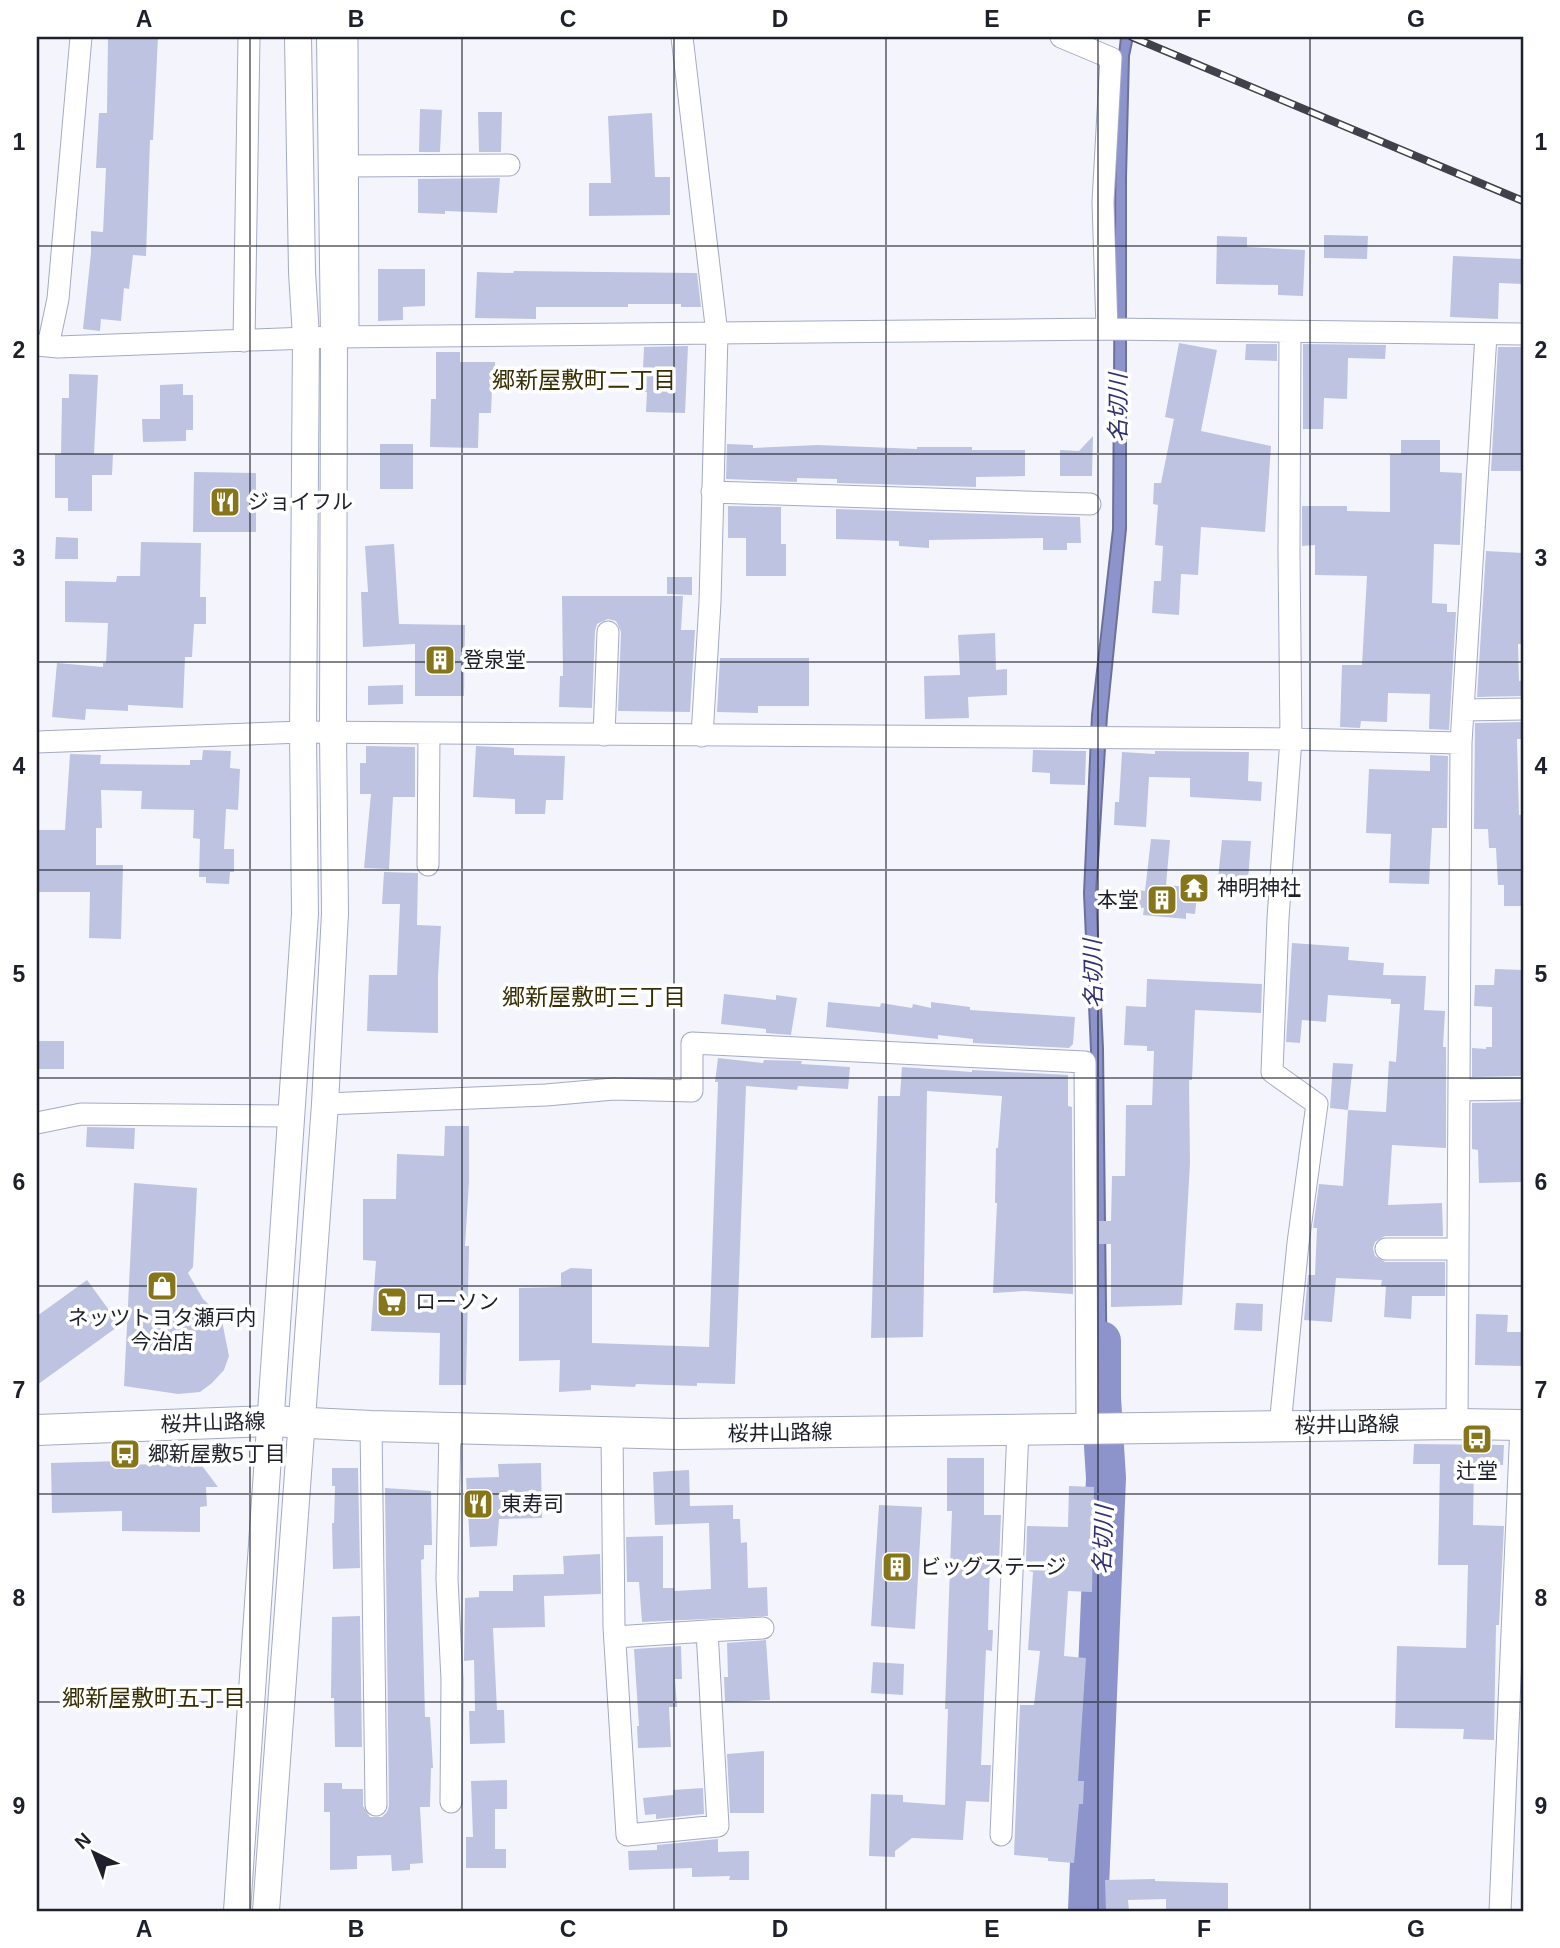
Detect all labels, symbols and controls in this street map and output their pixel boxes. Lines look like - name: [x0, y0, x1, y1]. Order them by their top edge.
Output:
- text: A: [136, 6, 152, 32]
- text: B: [348, 6, 364, 32]
- text: C: [560, 6, 576, 32]
- text: D: [772, 6, 788, 32]
- text: E: [984, 6, 1000, 32]
- text: F: [1197, 6, 1211, 32]
- text: G: [1407, 6, 1425, 32]
- text: 1: [13, 129, 26, 155]
- text: 1: [1535, 129, 1548, 155]
- text: 2: [13, 337, 25, 363]
- text: 2: [1535, 337, 1547, 363]
- district label: 郷新屋敷町二丁目: [492, 367, 676, 393]
- water label: 名切川: [1105, 371, 1131, 443]
- restaurant icon: ジョイフル: [208, 485, 242, 519]
- place label: ジョイフル: [248, 490, 353, 513]
- text: 3: [13, 545, 25, 571]
- text: 3: [1535, 545, 1547, 571]
- building icon: 登泉堂: [423, 643, 457, 677]
- place label: 登泉堂: [463, 648, 526, 671]
- text: 4: [13, 753, 26, 779]
- text: 4: [1535, 753, 1548, 779]
- temple icon: 神明神社: [1177, 871, 1211, 905]
- place label: 神明神社: [1217, 876, 1301, 899]
- building icon: 本堂: [1145, 883, 1179, 917]
- place label: 本堂: [1097, 888, 1139, 911]
- water label: 名切川: [1079, 936, 1107, 1009]
- text: 5: [13, 961, 26, 987]
- text: 5: [1535, 961, 1548, 987]
- district label: 郷新屋敷町三丁目: [502, 984, 686, 1010]
- text: 6: [13, 1169, 25, 1195]
- text: 6: [1535, 1169, 1547, 1195]
- shop icon: ネッツトヨタ瀬戸内 今治店: [145, 1269, 179, 1303]
- supermarket icon: ローソン: [375, 1285, 409, 1319]
- place label: ローソン: [415, 1290, 499, 1313]
- place label: ネッツトヨタ瀬戸内 今治店: [68, 1306, 257, 1353]
- text: 7: [13, 1377, 25, 1403]
- text: 7: [1535, 1377, 1547, 1403]
- street label: 桜井山路線: [160, 1409, 266, 1436]
- street label: 桜井山路線: [1294, 1412, 1400, 1437]
- street label: 桜井山路線: [727, 1420, 833, 1445]
- bus stop icon: 辻堂: [1460, 1422, 1494, 1456]
- bus stop icon: 郷新屋敷5丁目: [108, 1437, 142, 1471]
- place label: 郷新屋敷5丁目: [148, 1442, 286, 1465]
- place label: 辻堂: [1456, 1459, 1498, 1482]
- restaurant icon: 東寿司: [461, 1487, 495, 1521]
- place label: 東寿司: [501, 1492, 564, 1515]
- water label: 名切川: [1089, 1502, 1117, 1575]
- building icon: ビッグステージ: [880, 1550, 914, 1584]
- place label: ビッグステージ: [920, 1555, 1067, 1578]
- text: 8: [13, 1585, 26, 1611]
- text: 8: [1535, 1585, 1548, 1611]
- district label: 郷新屋敷町五丁目: [62, 1685, 246, 1711]
- text: 9: [13, 1793, 25, 1819]
- text: 9: [1535, 1793, 1547, 1819]
- north arrow: [60, 1818, 130, 1888]
- text: N: [71, 1829, 95, 1853]
- text: A: [136, 1916, 152, 1942]
- text: B: [348, 1916, 364, 1942]
- text: C: [560, 1916, 576, 1942]
- text: D: [772, 1916, 788, 1942]
- text: E: [984, 1916, 1000, 1942]
- text: F: [1197, 1916, 1211, 1942]
- text: G: [1407, 1916, 1425, 1942]

